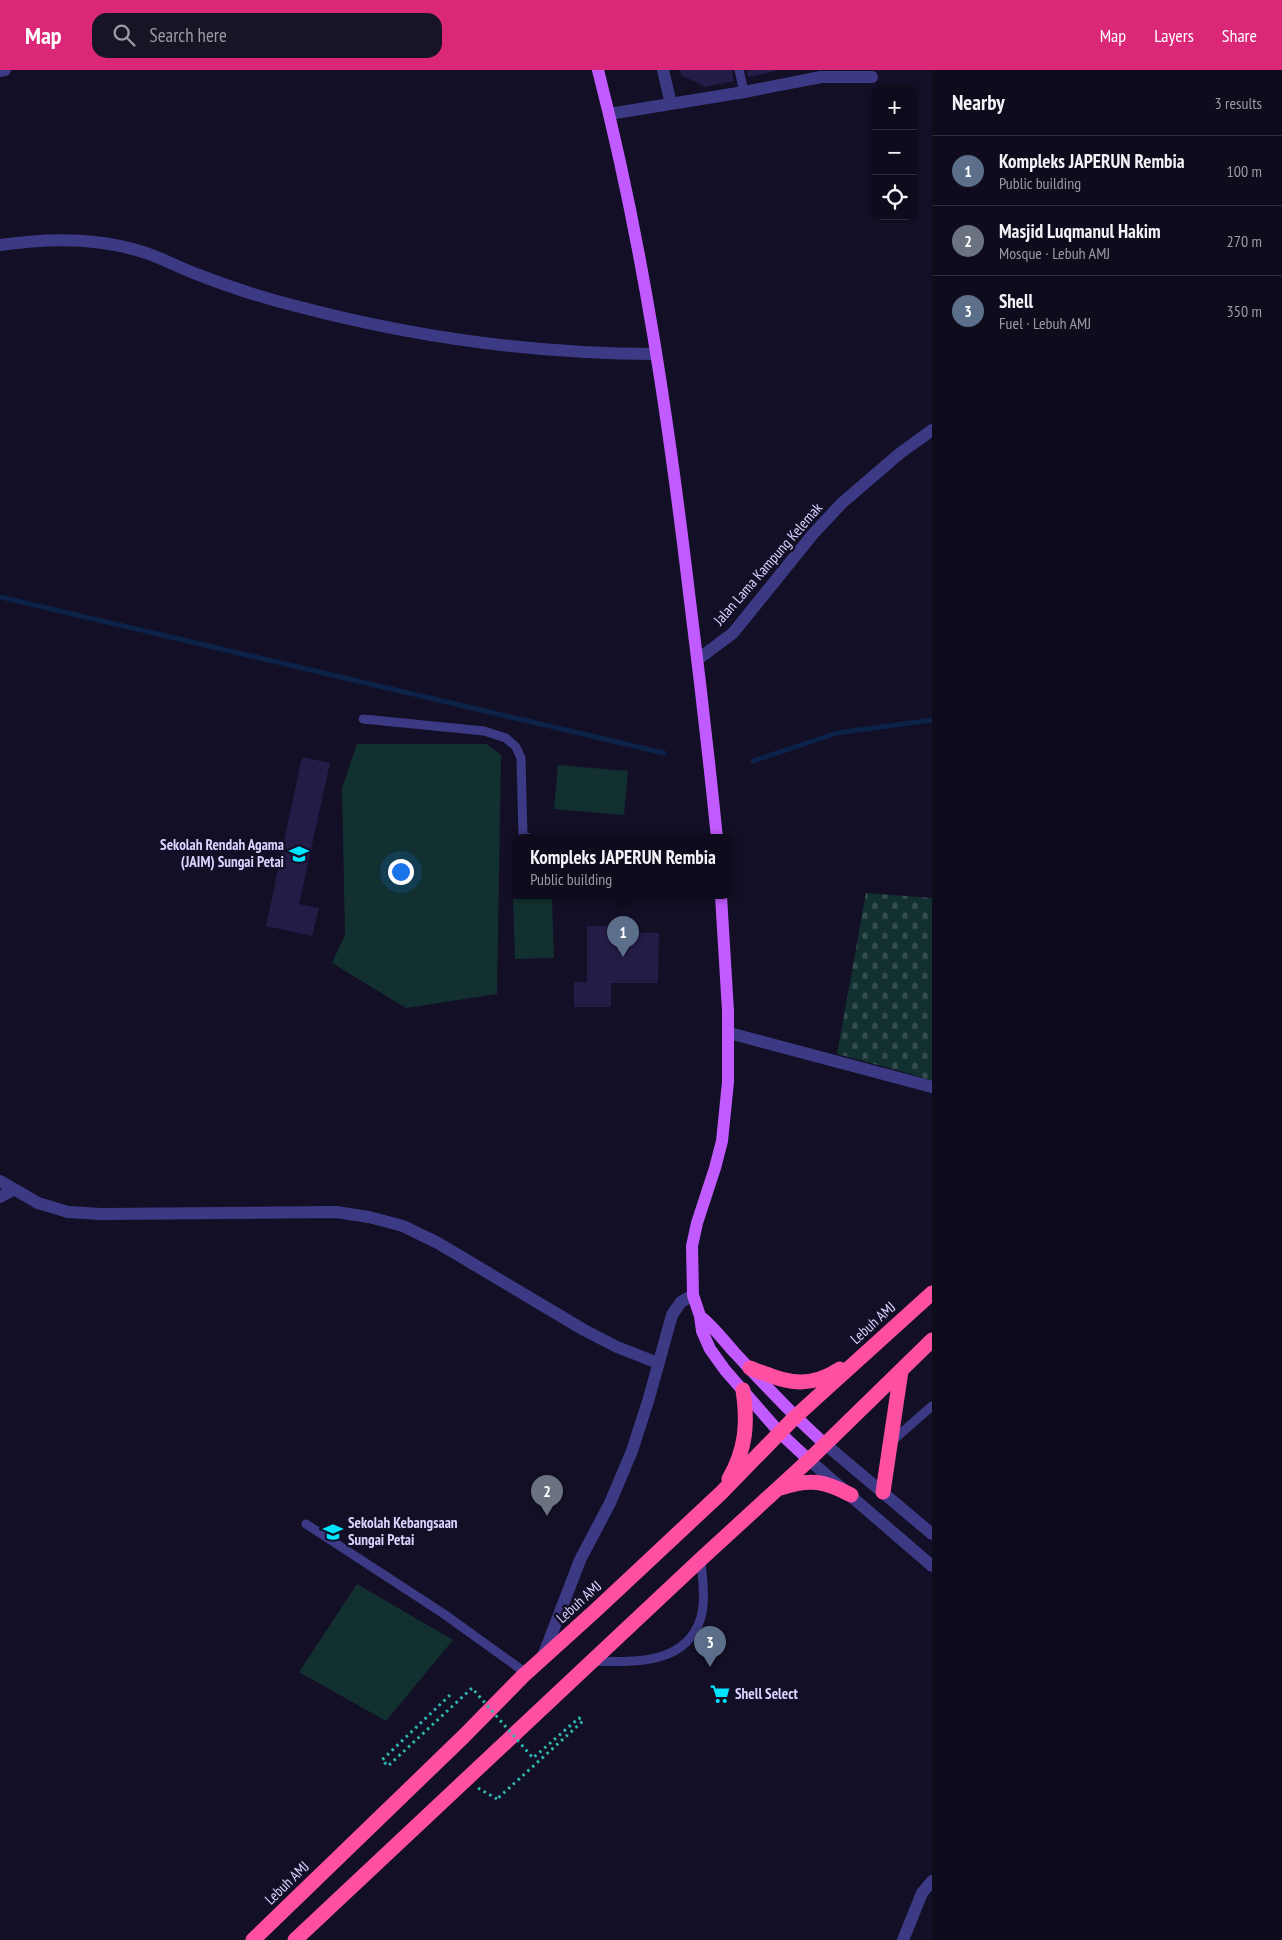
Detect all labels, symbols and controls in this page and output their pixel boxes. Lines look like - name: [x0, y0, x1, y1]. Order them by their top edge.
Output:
- search box: [92, 13, 442, 58]
- text: Map: [25, 20, 62, 51]
- icon: search: [110, 21, 138, 49]
- text: Search here: [150, 23, 227, 47]
- text: Map: [1100, 24, 1126, 47]
- text: Layers: [1154, 24, 1194, 47]
- text: Share: [1222, 24, 1257, 47]
- map controls: [872, 85, 917, 220]
- button: +: [872, 85, 917, 130]
- text: Nearby: [952, 89, 1005, 116]
- text: 3 results: [1215, 93, 1262, 113]
- button: −: [872, 130, 917, 175]
- text: Kompleks JAPERUN Rembia: [999, 149, 1185, 173]
- text: 1: [964, 161, 972, 181]
- text: 100 m: [1227, 161, 1262, 181]
- text: Public building: [999, 173, 1081, 193]
- button: locate: [872, 175, 917, 220]
- text: Masjid Luqmanul Hakim: [999, 219, 1161, 243]
- text: 2: [964, 231, 972, 251]
- text: 270 m: [1227, 231, 1262, 251]
- text: Mosque · Lebuh AMJ: [999, 243, 1110, 263]
- text: Shell: [999, 289, 1033, 313]
- text: 3: [964, 301, 972, 321]
- text: 350 m: [1227, 301, 1262, 321]
- text: Fuel · Lebuh AMJ: [999, 313, 1091, 333]
- street label: Jalan Lama Kampung Kelemak: [709, 498, 826, 630]
- popup: [513, 834, 733, 899]
- place label: Sekolah Rendah Agama (JAIM) Sungai Petai: [160, 835, 284, 871]
- school or university icon: Sekolah Rendah Agama (JAIM) Sungai Petai: [288, 843, 310, 865]
- text: Kompleks JAPERUN Rembia: [530, 845, 716, 869]
- your location: [388, 859, 414, 885]
- text: Public building: [530, 869, 612, 889]
- pin: 1: [607, 916, 639, 957]
- street label: Lebuh AMJ: [846, 1297, 899, 1348]
- pin: 2: [531, 1475, 563, 1516]
- place label: Sekolah Kebangsaan Sungai Petai: [348, 1513, 458, 1549]
- school or university icon: Sekolah Kebangsaan Sungai Petai: [322, 1521, 344, 1543]
- street label: Lebuh AMJ: [552, 1576, 605, 1627]
- pin: 3: [694, 1626, 726, 1667]
- supermarket icon: Shell Select: [709, 1683, 731, 1705]
- place label: Shell Select: [735, 1684, 798, 1703]
- street label: Lebuh AMJ: [260, 1857, 313, 1908]

